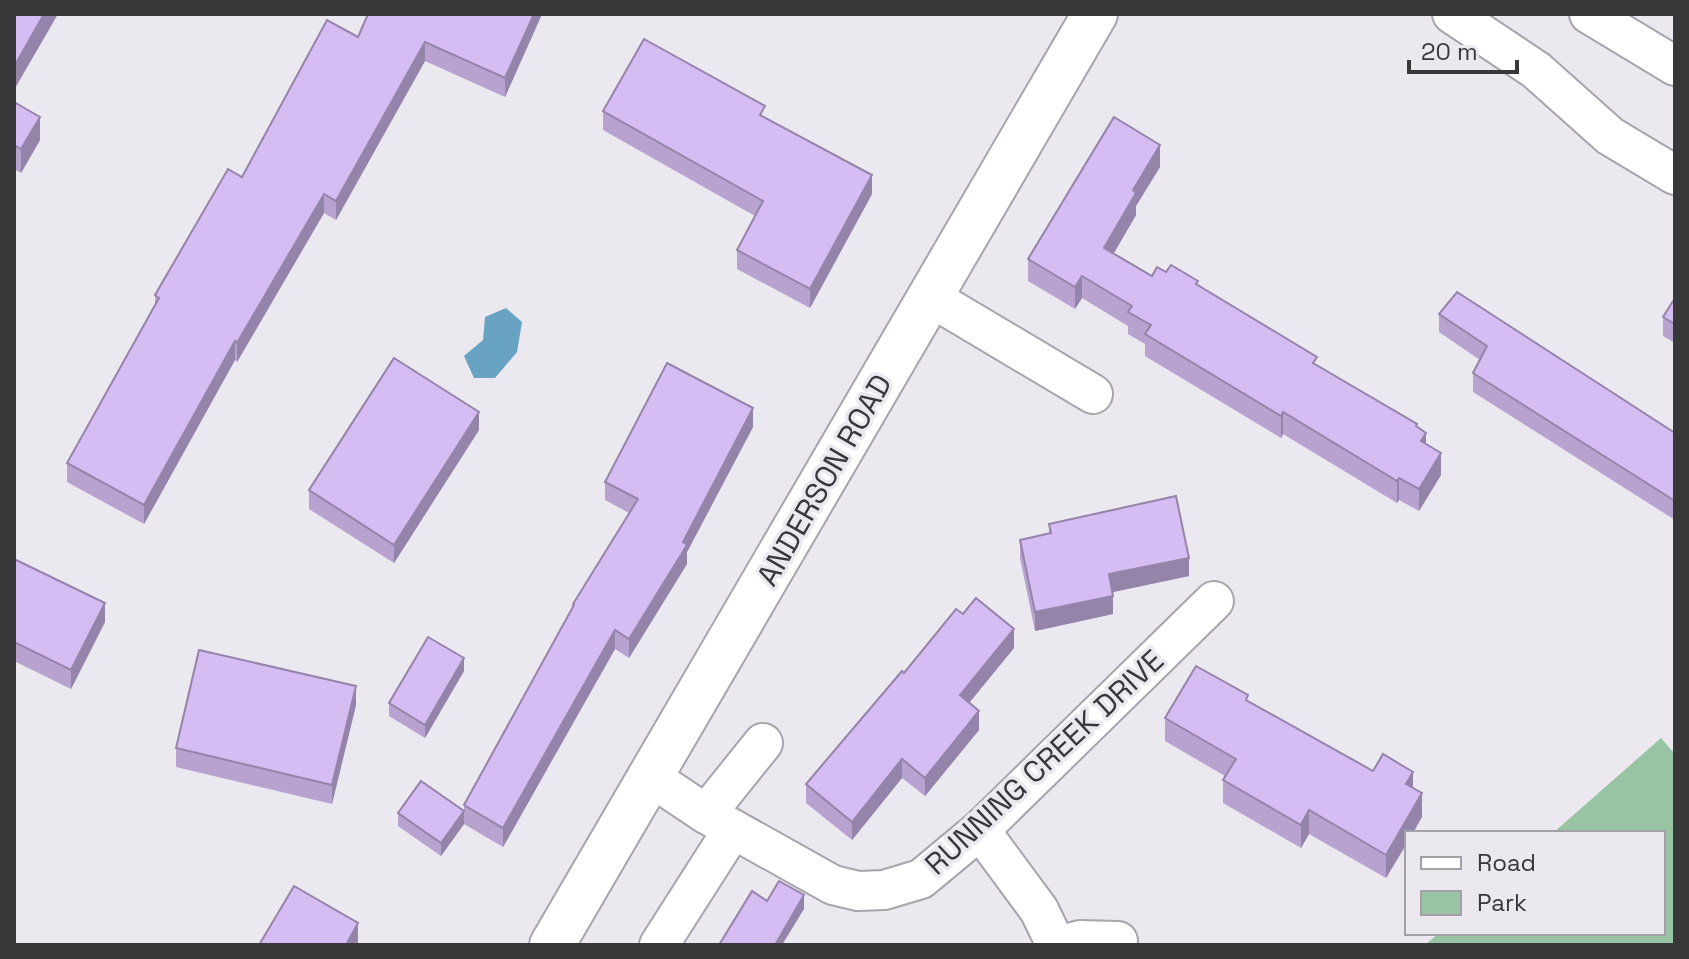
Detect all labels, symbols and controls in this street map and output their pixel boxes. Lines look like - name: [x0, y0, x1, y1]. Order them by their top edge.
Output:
- scale bar: [1409, 24, 1517, 74]
- text: 20 m: [1421, 36, 1478, 67]
- street label: ANDERSON ROAD: [748, 367, 900, 593]
- street label: RUNNING CREEK DRIVE: [916, 641, 1172, 883]
- legend: [1405, 831, 1665, 935]
- text: Road: [1477, 847, 1536, 878]
- text: Park: [1477, 887, 1527, 918]

